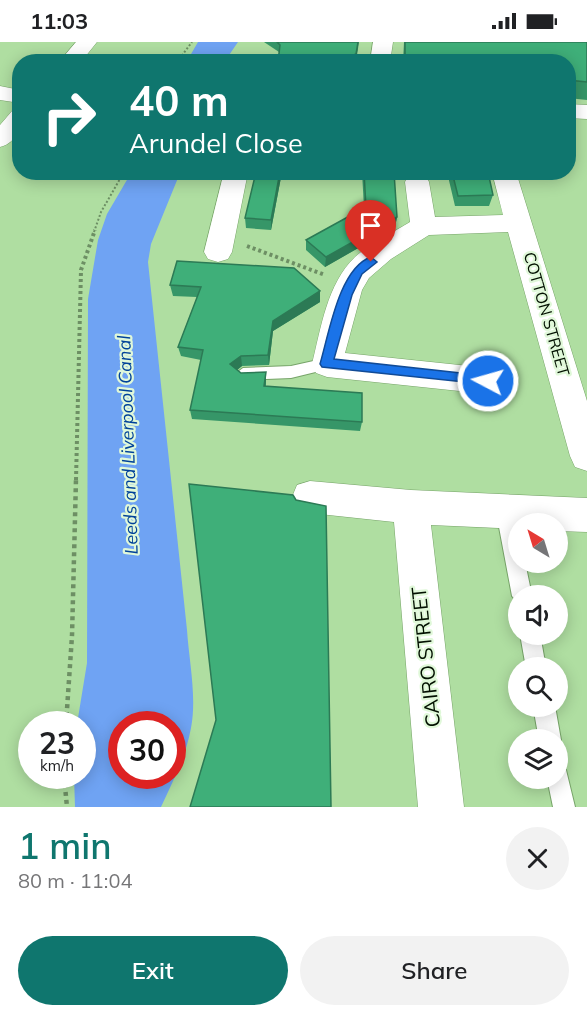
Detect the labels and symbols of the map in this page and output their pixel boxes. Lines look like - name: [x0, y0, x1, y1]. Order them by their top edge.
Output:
- pin: [345, 200, 396, 262]
- street label: COTTON STREET: [520, 250, 574, 379]
- water label: Leeds and Liverpool Canal: [112, 334, 143, 555]
- position arrow: [456, 349, 520, 413]
- north arrow: [508, 513, 568, 573]
- street label: CAIRO STREET: [406, 586, 445, 728]
- speed limit sign: 30: [108, 711, 186, 789]

